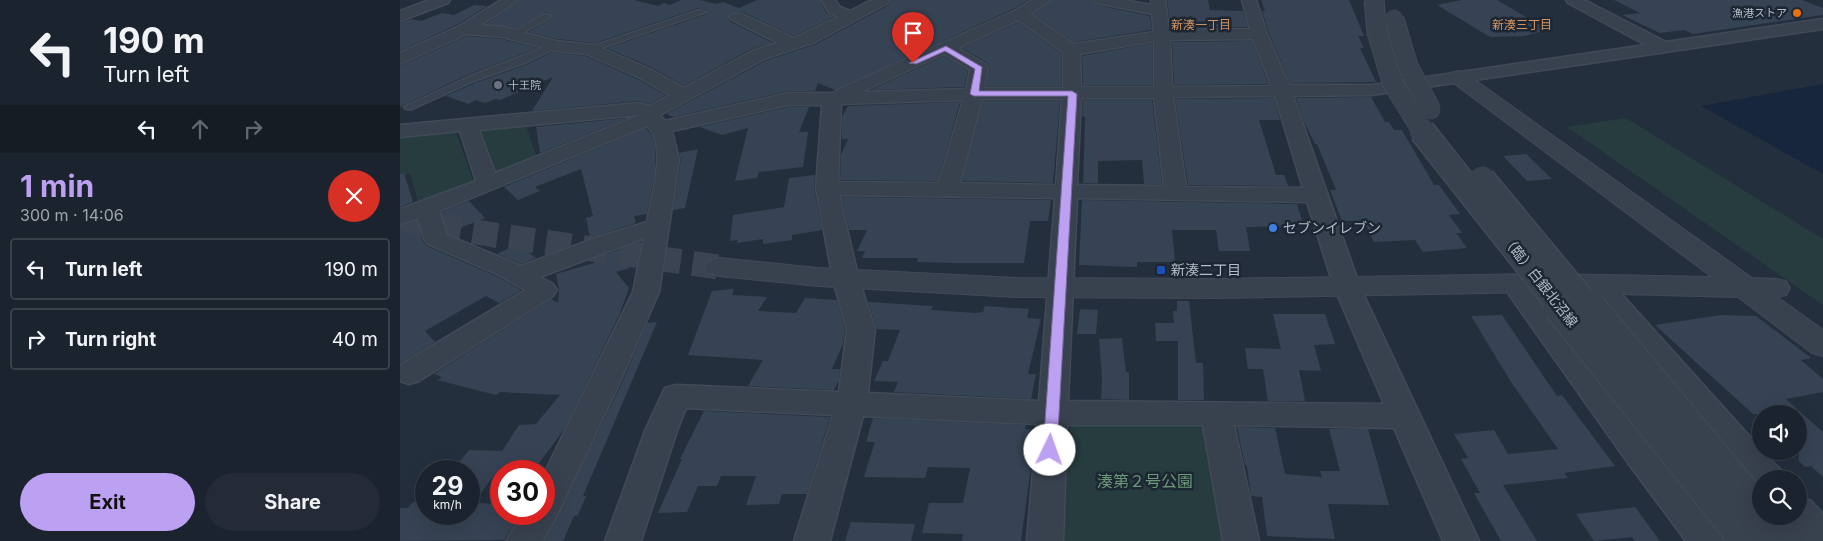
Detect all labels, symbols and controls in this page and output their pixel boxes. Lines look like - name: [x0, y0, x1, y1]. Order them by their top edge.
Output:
- place label: 漁港ストア: [1732, 6, 1787, 20]
- marker: 漁港ストア: [1791, 7, 1803, 19]
- pin: [892, 12, 934, 63]
- district label: 新湊一丁目: [1171, 17, 1231, 32]
- district label: 新湊三丁目: [1492, 17, 1552, 32]
- text: 190 m: [103, 19, 205, 61]
- icon: arrive: [899, 19, 927, 47]
- icon: left: [20, 20, 85, 85]
- text: Turn left: [103, 61, 189, 87]
- place label: 十王院: [508, 78, 541, 92]
- marker: 十王院: [492, 79, 504, 91]
- icon: left: [133, 115, 161, 143]
- icon: ahead: [186, 115, 214, 143]
- icon: right: [239, 115, 267, 143]
- text: 1 min: [20, 168, 94, 204]
- button: close: [328, 170, 380, 222]
- text: 300 m · 14:06: [20, 205, 124, 225]
- place label: セブンイレブン: [1283, 219, 1381, 236]
- marker: セブンイレブン: [1267, 222, 1279, 234]
- street label: （臨）白銀北沼線: [1499, 231, 1582, 330]
- icon: left: [22, 255, 50, 283]
- text: Turn left: [65, 258, 143, 281]
- text: 190 m: [325, 258, 378, 281]
- place label: 新湊二丁目: [1171, 261, 1241, 278]
- marker: 新湊二丁目: [1155, 264, 1167, 276]
- icon: right: [22, 325, 50, 353]
- text: Turn right: [65, 328, 156, 351]
- text: 40 m: [332, 328, 378, 351]
- map controls: [1752, 405, 1807, 525]
- button: sound: [1752, 405, 1807, 460]
- position arrow: [1023, 423, 1075, 475]
- speed limit sign: 30: [490, 460, 555, 525]
- button: search: [1752, 470, 1807, 525]
- text: 29: [432, 471, 463, 501]
- park label: 湊第２号公園: [1097, 471, 1193, 491]
- button: Exit: [20, 473, 195, 531]
- button: Share: [205, 473, 380, 531]
- text: km/h: [433, 497, 462, 512]

